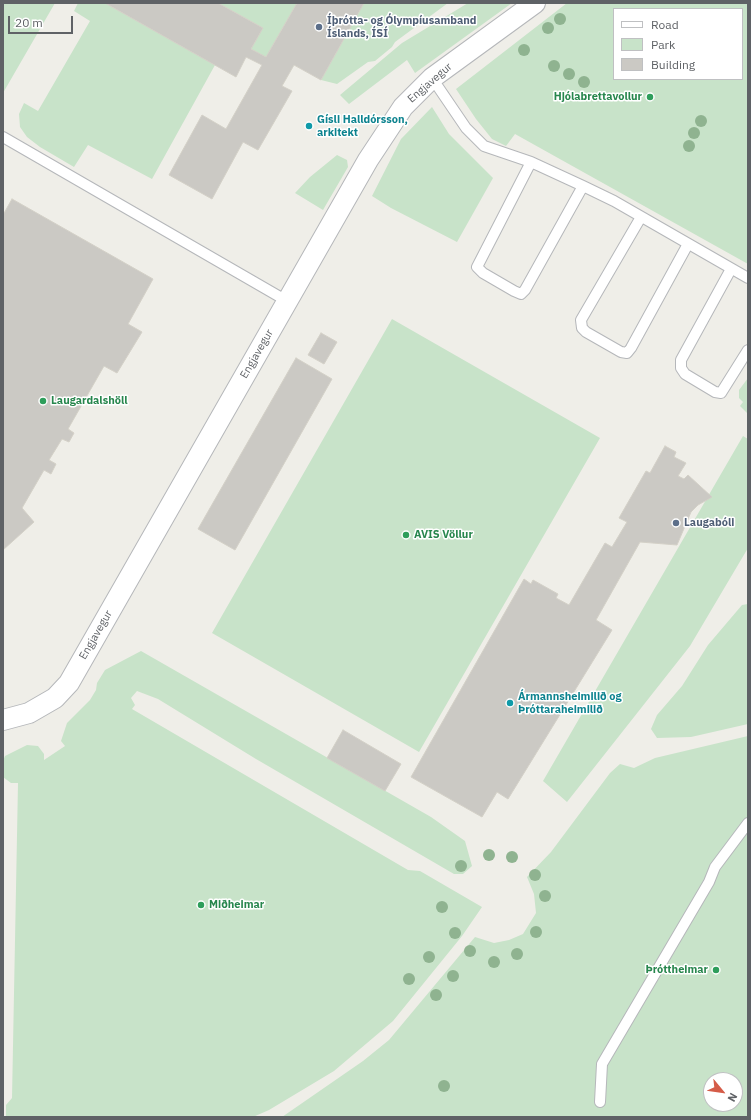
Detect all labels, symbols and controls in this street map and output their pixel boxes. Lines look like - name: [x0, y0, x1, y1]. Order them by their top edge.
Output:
- scale bar: [10, 8, 75, 34]
- legend: [613, 8, 743, 80]
- place label: Íþrótta- og Ólympíusamband Íslands, ÍSÍ: [327, 14, 476, 40]
- text: 20 m: [15, 15, 43, 30]
- text: Road: [651, 17, 679, 32]
- marker: Íþrótta- og Ólympíusamband Íslands, ÍSÍ: [314, 22, 324, 32]
- text: Park: [651, 37, 675, 52]
- text: Building: [651, 57, 695, 72]
- street label: Engjavegur: [405, 60, 455, 106]
- place label: Hjólabrettavollur: [554, 90, 642, 104]
- marker: Hjólabrettavollur: [645, 92, 655, 102]
- place label: Gísli Halldórsson, arkitekt: [317, 113, 408, 139]
- marker: Gísli Halldórsson, arkitekt: [304, 121, 314, 131]
- street label: Engjavegur: [238, 327, 276, 381]
- place label: Laugardalshöll: [51, 394, 128, 408]
- marker: Laugardalshöll: [38, 396, 48, 406]
- place label: Laugabóli: [684, 516, 734, 530]
- marker: Laugabóli: [671, 518, 681, 528]
- place label: AVIS Völlur: [414, 528, 473, 542]
- marker: AVIS Völlur: [401, 530, 411, 540]
- street label: Engjavegur: [77, 608, 115, 662]
- place label: Ármannsheimilið og Þróttaraheimilið: [518, 690, 622, 716]
- marker: Ármannsheimilið og Þróttaraheimilið: [505, 698, 515, 708]
- place label: Miðheimar: [209, 898, 264, 912]
- marker: Miðheimar: [196, 900, 206, 910]
- place label: Þróttheimar: [645, 963, 708, 977]
- marker: Þróttheimar: [711, 965, 721, 975]
- north arrow: [703, 1072, 743, 1112]
- text: N: [725, 1090, 741, 1104]

